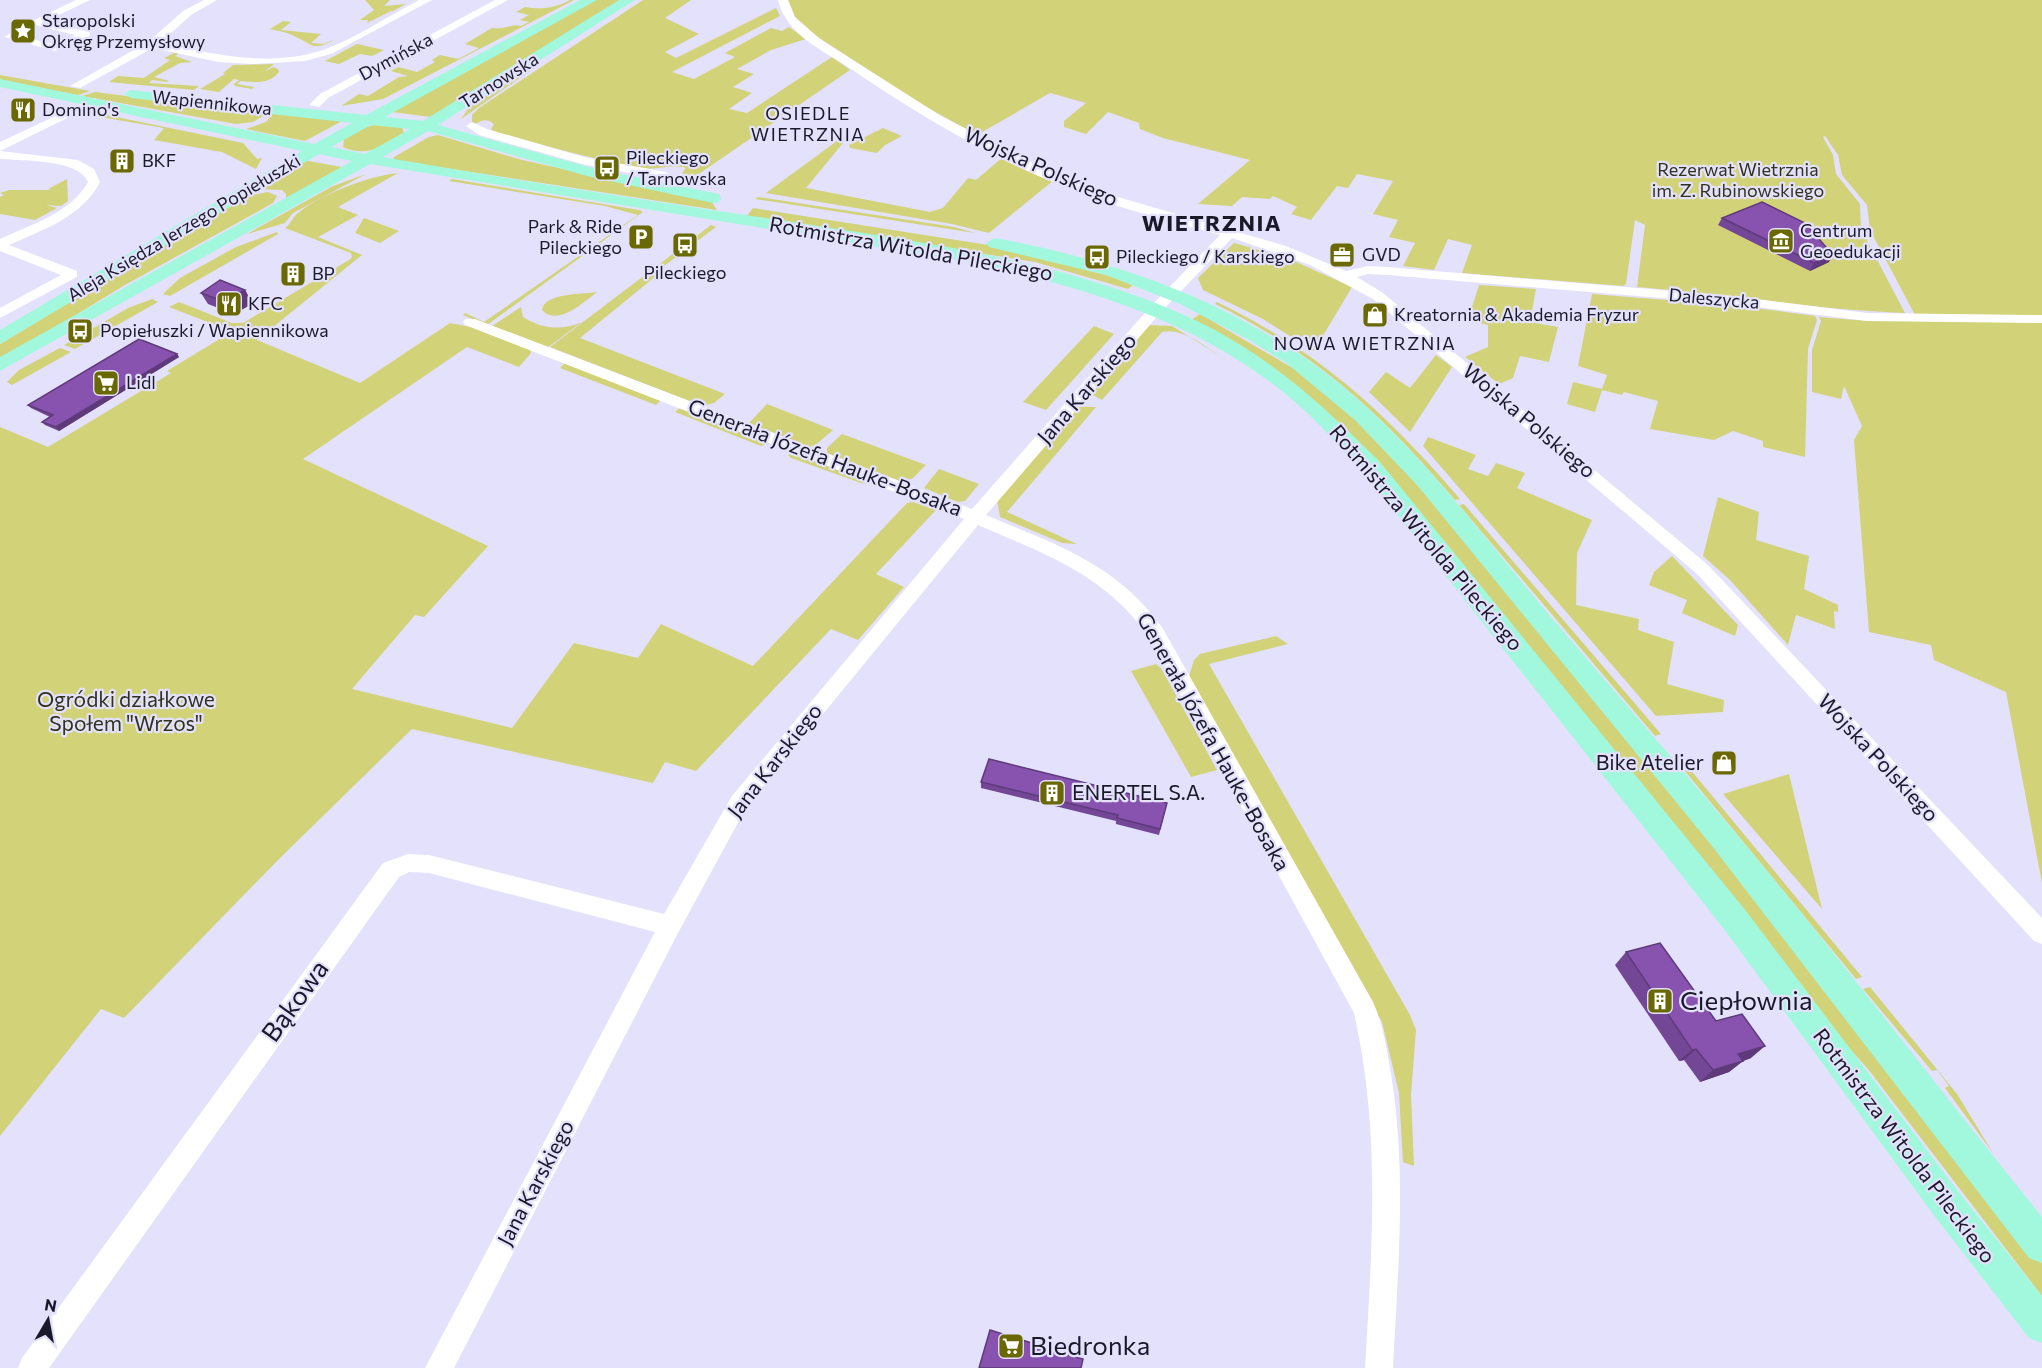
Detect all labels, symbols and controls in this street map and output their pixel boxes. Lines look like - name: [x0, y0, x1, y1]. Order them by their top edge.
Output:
- place label: Staropolski Okręg Przemysłowy: [42, 9, 205, 52]
- place icon: Staropolski Okręg Przemysłowy: [8, 16, 38, 46]
- street label: Dymińska: [355, 27, 436, 85]
- street label: Tarnowska: [455, 47, 542, 113]
- street label: Wapiennikowa: [151, 85, 273, 119]
- restaurant icon: Domino's: [8, 95, 38, 125]
- place label: Domino's: [42, 98, 119, 120]
- district label: OSIEDLE WIETRZNIA: [751, 102, 865, 145]
- street label: Wojska Polskiego: [961, 121, 1122, 211]
- building icon: BKF: [107, 146, 137, 176]
- place label: Pileckiego / Tarnowska: [626, 146, 727, 189]
- street label: Aleja Księdza Jerzego Popiełuszki: [63, 149, 304, 306]
- place label: BKF: [142, 149, 176, 171]
- bus stop icon: Pileckiego / Tarnowska: [592, 153, 622, 183]
- park label: Rezerwat Wietrznia im. Z. Rubinowskiego: [1652, 158, 1824, 201]
- district label: WIETRZNIA: [1142, 209, 1282, 236]
- street label: Rotmistrza Witolda Pileckiego: [768, 210, 1055, 285]
- place label: Park & Ride Pileckiego: [528, 215, 622, 258]
- place label: Centrum Geoedukacji: [1800, 219, 1901, 262]
- parking icon: Park & Ride Pileckiego: [626, 222, 656, 252]
- museum icon: Centrum Geoedukacji: [1766, 226, 1796, 256]
- bus stop icon: Pileckiego: [670, 230, 700, 260]
- office icon: GVD: [1327, 240, 1357, 270]
- bus stop icon: Pileckiego / Karskiego: [1082, 242, 1112, 272]
- place label: GVD: [1362, 243, 1401, 265]
- place label: Pileckiego / Karskiego: [1116, 245, 1295, 267]
- building icon: BP: [278, 259, 308, 289]
- place label: Pileckiego: [643, 261, 727, 283]
- place label: BP: [312, 262, 335, 284]
- street label: Daleszycka: [1668, 283, 1760, 313]
- restaurant icon: KFC: [214, 289, 244, 319]
- place label: KFC: [248, 292, 283, 314]
- shop icon: Kreatornia & Akademia Fryzur: [1360, 300, 1390, 330]
- place label: Kreatornia & Akademia Fryzur: [1394, 303, 1639, 325]
- bus stop icon: Popiełuszki / Wapiennikowa: [65, 316, 95, 346]
- place label: Popiełuszki / Wapiennikowa: [100, 319, 329, 341]
- street label: Jana Karskiego: [1031, 328, 1141, 448]
- district label: NOWA WIETRZNIA: [1274, 332, 1456, 354]
- street label: Wojska Polskiego: [1458, 357, 1601, 483]
- supermarket icon: Lidl: [91, 368, 121, 398]
- place label: Lidl: [126, 371, 156, 393]
- street label: Generała Józefa Hauke-Bosaka: [685, 393, 966, 520]
- street label: Rotmistrza Witolda Pileckiego: [1325, 419, 1529, 655]
- street label: Generała Józefa Hauke-Bosaka: [1133, 608, 1296, 875]
- park label: Ogródki działkowe Społem "Wrzos": [37, 686, 215, 735]
- street label: Wojska Polskiego: [1813, 688, 1945, 826]
- street label: Jana Karskiego: [721, 698, 826, 822]
- shop icon: Bike Atelier: [1709, 748, 1739, 778]
- place label: Bike Atelier: [1596, 749, 1704, 774]
- building icon: ENERTEL S.A.: [1037, 778, 1067, 808]
- place label: ENERTEL S.A.: [1072, 779, 1205, 804]
- street label: Bąkowa: [254, 953, 334, 1047]
- place label: Ciepłownia: [1680, 984, 1813, 1015]
- building icon: Ciepłownia: [1645, 986, 1675, 1016]
- street label: Rotmistrza Witolda Pileckiego: [1809, 1023, 2002, 1267]
- street label: Jana Karskiego: [491, 1115, 578, 1249]
- north arrow: [18, 1290, 78, 1350]
- text: N: [43, 1294, 58, 1315]
- place label: Biedronka: [1030, 1329, 1150, 1360]
- supermarket icon: Biedronka: [996, 1331, 1026, 1361]

